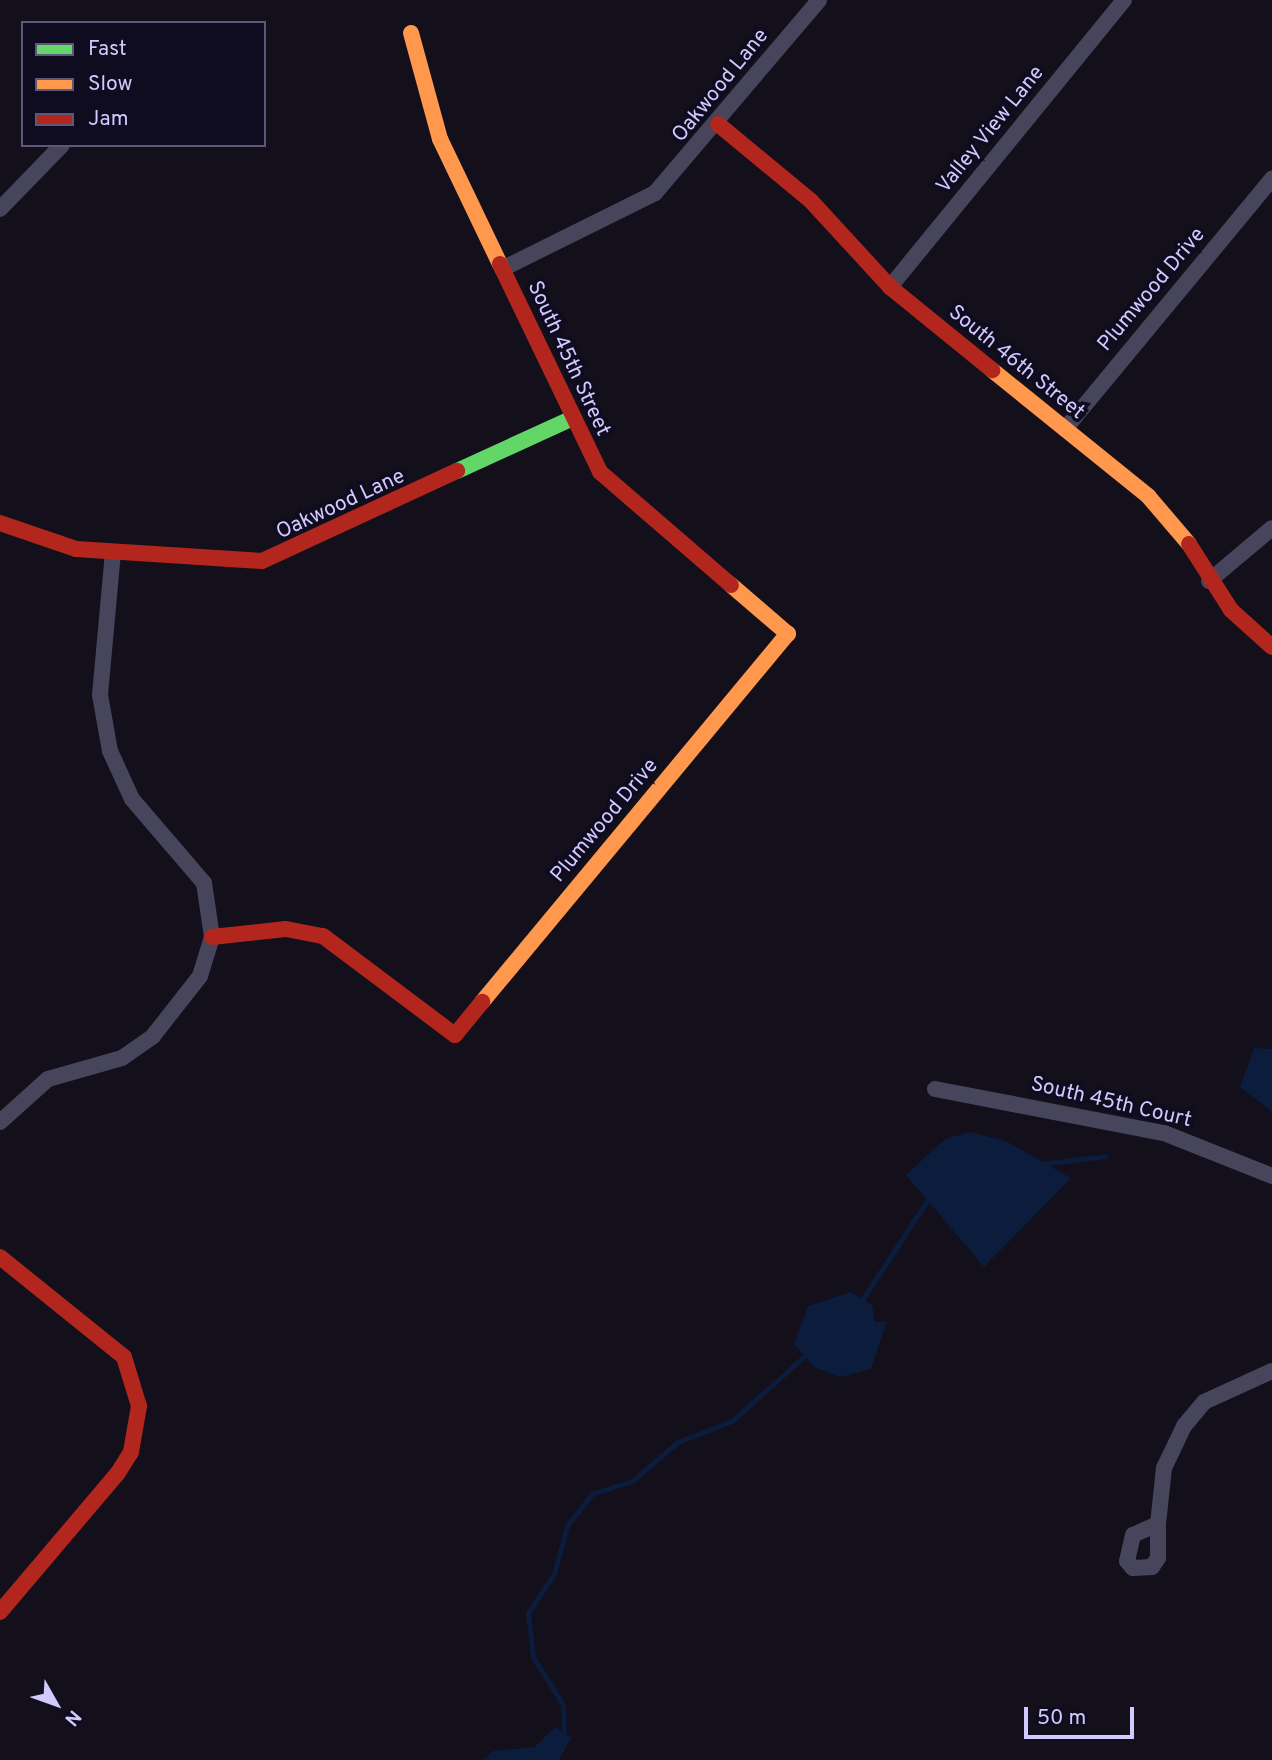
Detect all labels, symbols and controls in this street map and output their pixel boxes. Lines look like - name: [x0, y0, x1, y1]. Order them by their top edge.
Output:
- legend: [21, 21, 266, 147]
- street label: Oakwood Lane: [667, 24, 775, 148]
- text: Fast: [88, 36, 127, 63]
- street label: Valley View Lane: [932, 61, 1050, 199]
- text: Slow: [88, 71, 133, 98]
- text: Jam: [88, 106, 129, 133]
- street label: Plumwood Drive: [1093, 223, 1211, 357]
- street label: South 45th Street: [521, 277, 615, 441]
- street label: South 46th Street: [943, 300, 1089, 426]
- street label: Oakwood Lane: [273, 464, 409, 546]
- street label: Plumwood Drive: [546, 754, 664, 888]
- street label: South 45th Court: [1028, 1072, 1194, 1134]
- north arrow: [21, 1669, 91, 1739]
- scale bar: [1027, 1694, 1137, 1738]
- text: N: [59, 1705, 86, 1730]
- text: 50 m: [1037, 1705, 1086, 1732]

